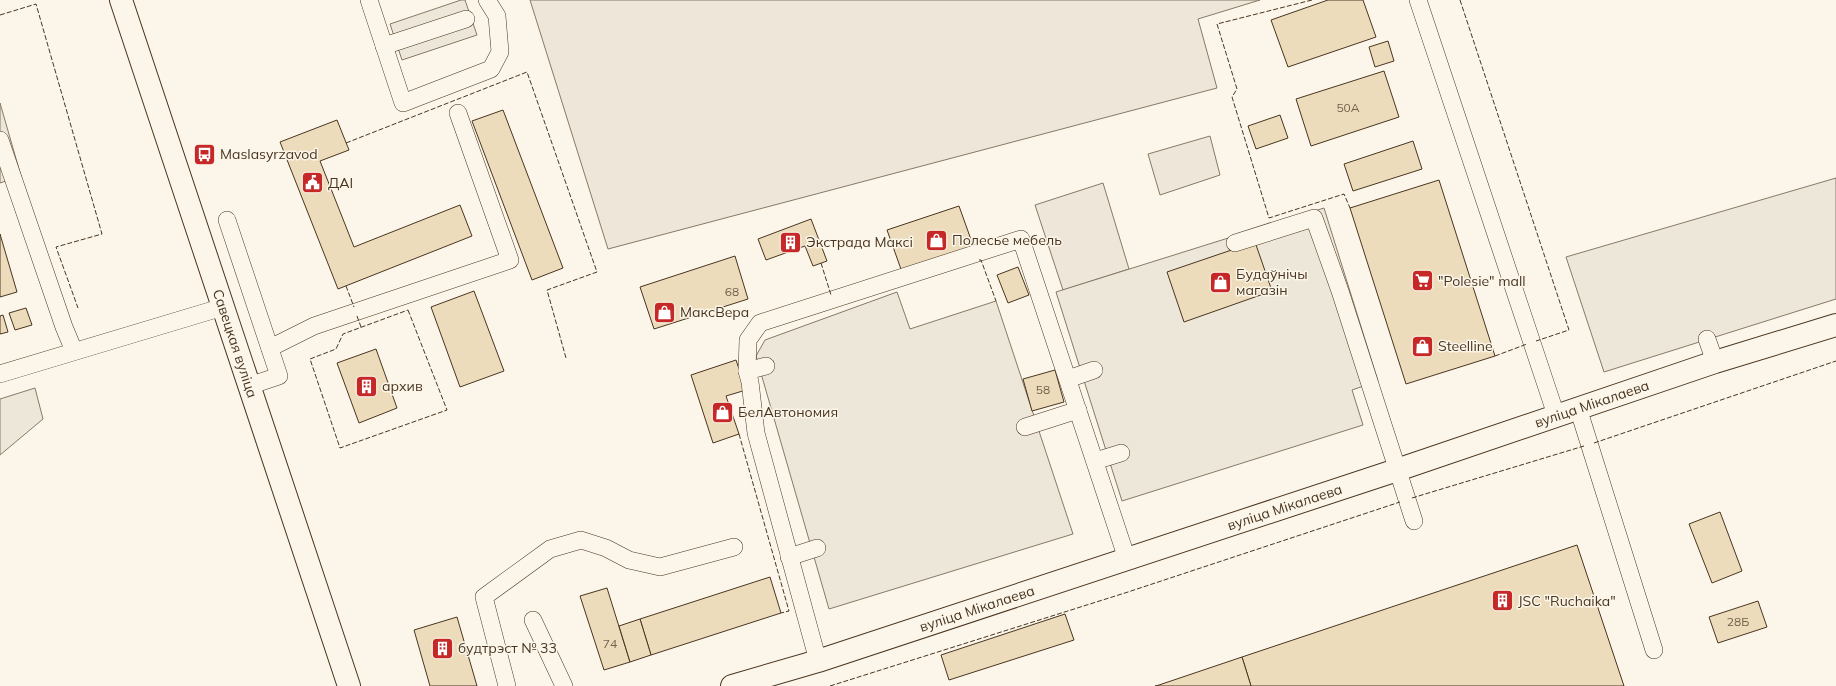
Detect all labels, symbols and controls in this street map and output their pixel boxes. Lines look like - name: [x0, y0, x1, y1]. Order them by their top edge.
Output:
- house number: 50А: [1336, 100, 1360, 115]
- bus stop icon: Maslasyrzavod: [191, 141, 217, 167]
- place label: Maslasyrzavod: [220, 145, 318, 163]
- public building icon: ДАІ: [300, 170, 326, 196]
- place label: ДАІ: [328, 174, 353, 192]
- shop icon: Полесье мебель: [924, 227, 950, 253]
- building icon: Экстрада Максі: [777, 229, 803, 255]
- place label: Полесье мебель: [952, 231, 1062, 249]
- place label: Экстрада Максі: [806, 233, 913, 251]
- place label: Будаўнічы магазін: [1236, 265, 1308, 299]
- supermarket icon: "Polesie" mall: [1409, 268, 1435, 294]
- shop icon: Будаўнічы магазін: [1207, 269, 1233, 295]
- place label: "Polesie" mall: [1438, 272, 1526, 290]
- house number: 68: [725, 284, 739, 299]
- street label: Савецкая вуліца: [209, 287, 262, 400]
- shop icon: МаксBepa: [651, 299, 677, 325]
- place label: МаксBepa: [680, 303, 749, 321]
- shop icon: Steelline: [1410, 333, 1436, 359]
- place label: Steelline: [1438, 337, 1493, 355]
- building icon: архив: [354, 373, 380, 399]
- street label: вуліца Мікалаева: [1532, 376, 1651, 432]
- place label: архив: [382, 377, 423, 395]
- house number: 58: [1036, 382, 1050, 397]
- shop icon: БелАвтономия: [710, 399, 736, 425]
- place label: БелАвтономия: [738, 403, 838, 421]
- street label: вуліца Мікалаева: [1225, 480, 1344, 534]
- street label: вуліца Мікалаева: [917, 581, 1037, 636]
- building icon: JSC "Ruchaika": [1490, 588, 1516, 614]
- place label: JSC "Ruchaika": [1518, 592, 1616, 610]
- house number: 28Б: [1727, 614, 1749, 629]
- building icon: будтрэст № 33: [429, 635, 455, 661]
- house number: 74: [603, 636, 617, 651]
- place label: будтрэст № 33: [458, 639, 557, 657]

